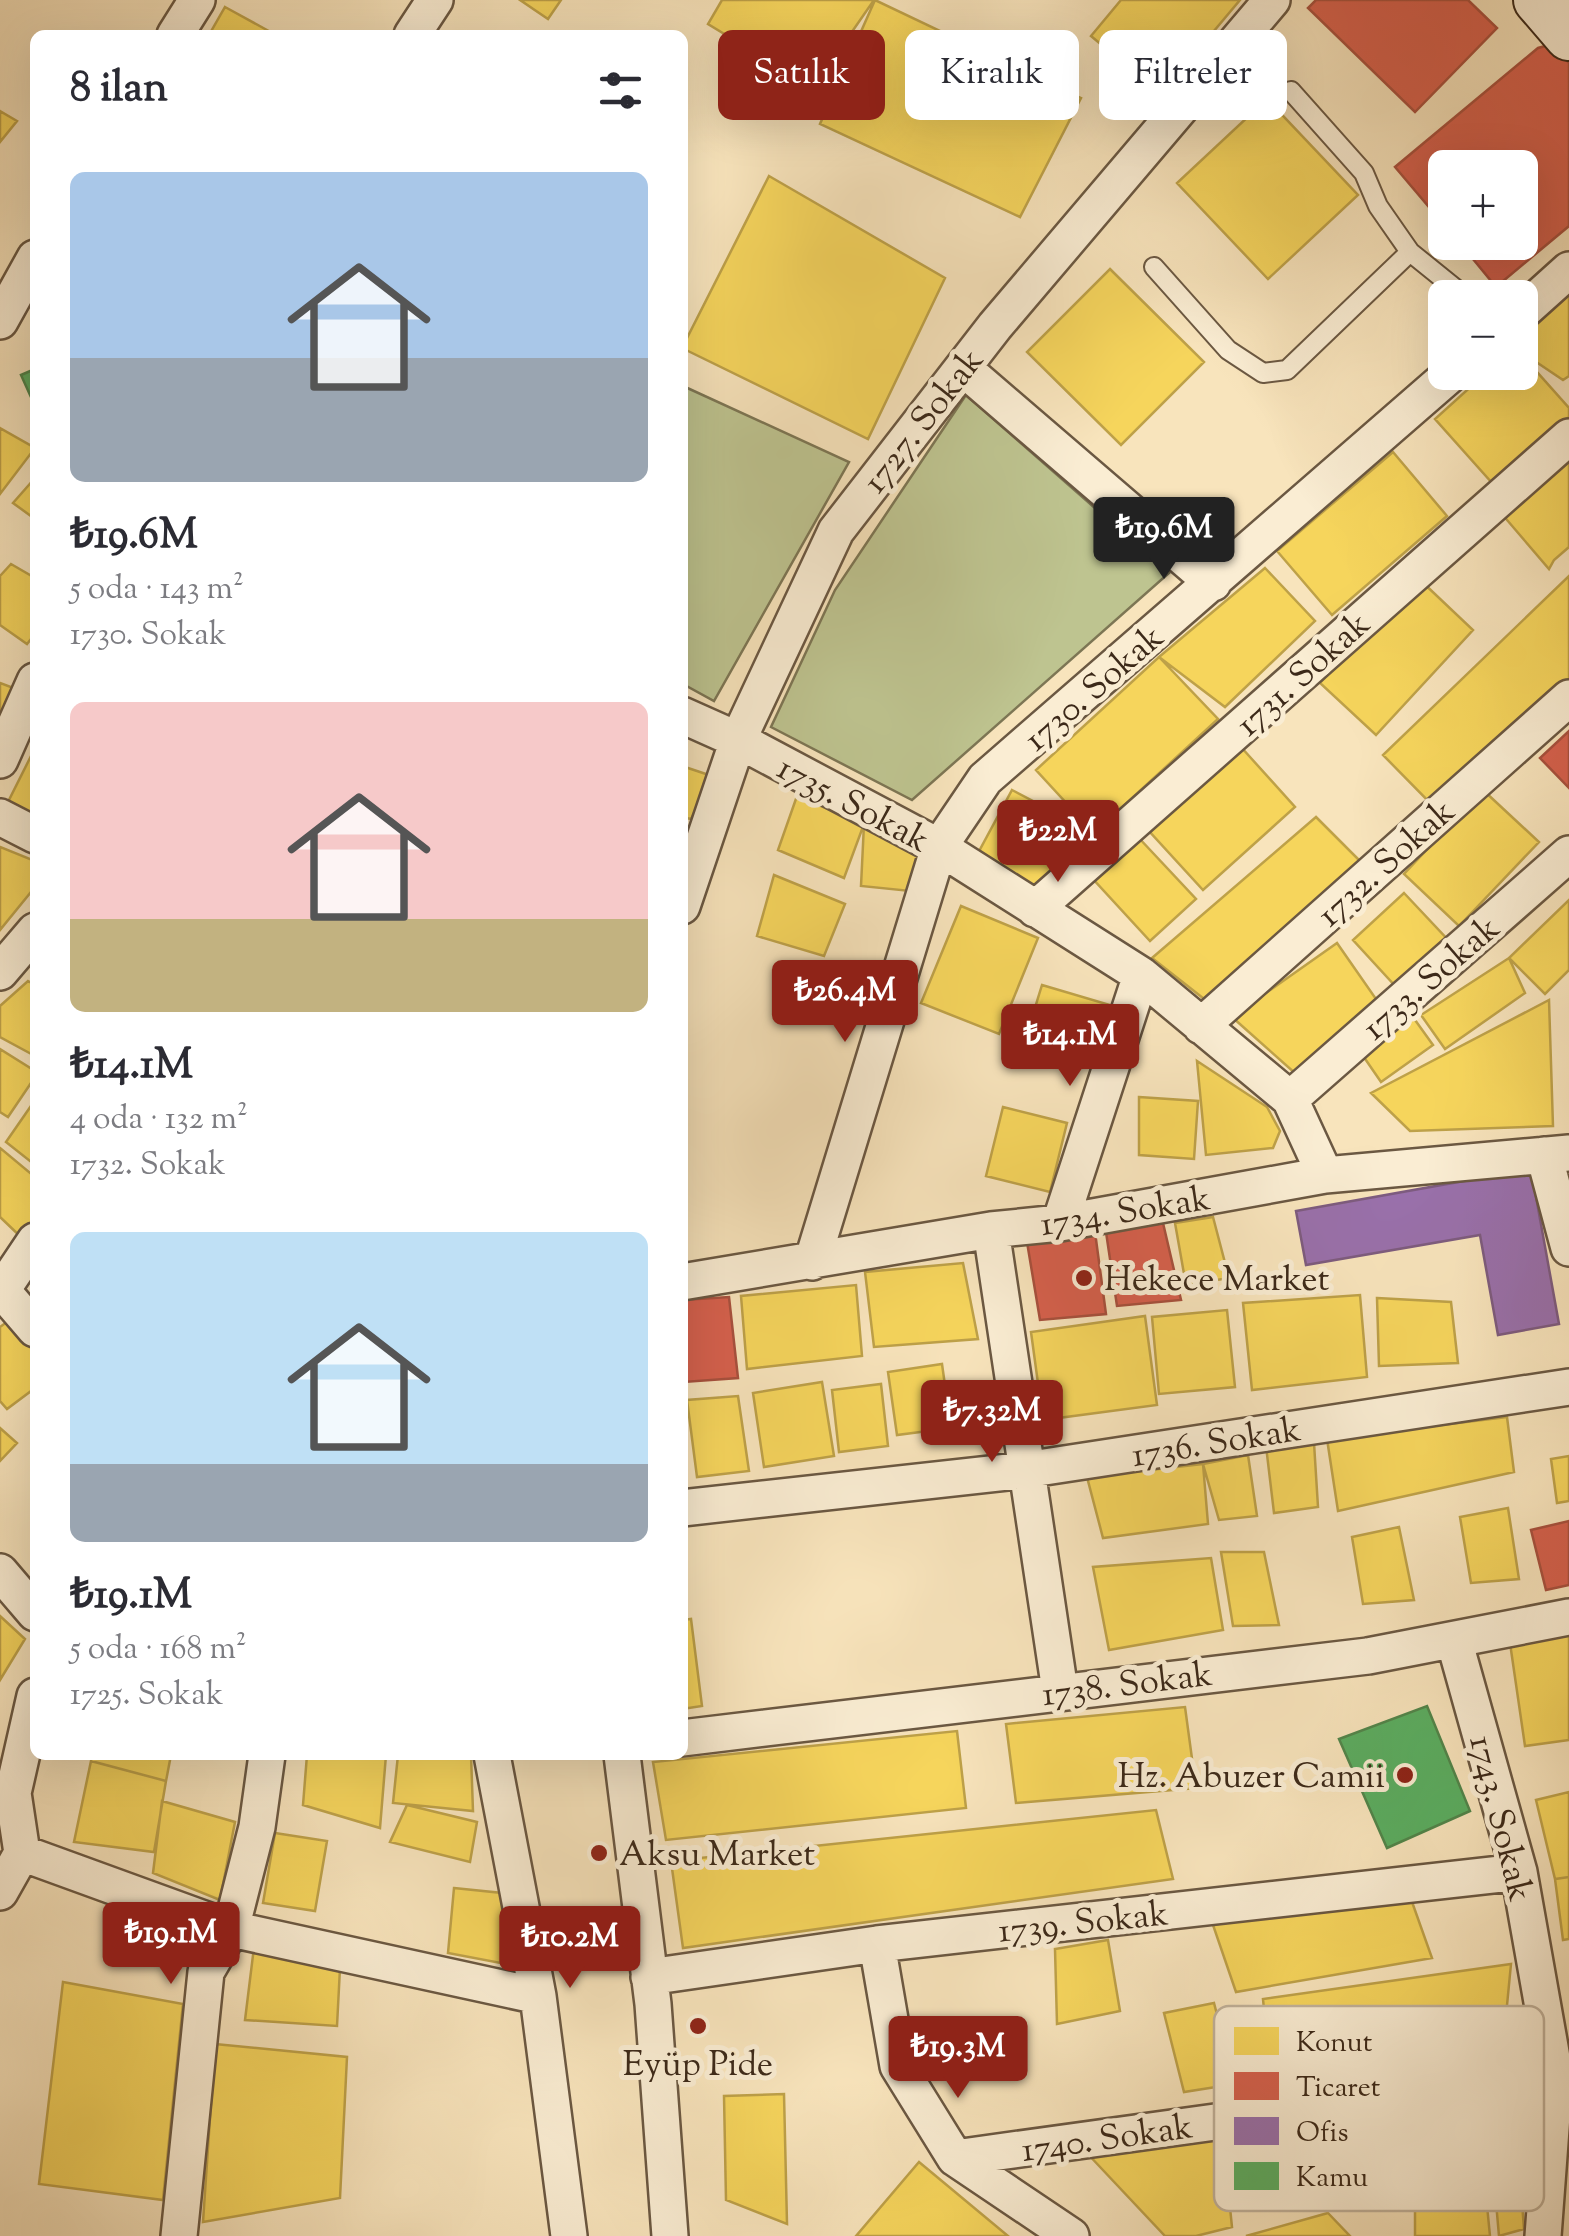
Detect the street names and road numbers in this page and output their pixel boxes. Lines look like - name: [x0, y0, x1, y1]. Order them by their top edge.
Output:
- street label: 1727. Sokak: [852, 339, 998, 506]
- street label: 1731. Sokak: [1226, 601, 1383, 750]
- street label: 1730. Sokak: [1014, 614, 1177, 765]
- street label: 1735. Sokak: [767, 745, 938, 868]
- street label: 1732. Sokak: [1307, 789, 1468, 941]
- street label: 1733. Sokak: [1352, 905, 1512, 1054]
- street label: 1734. Sokak: [1037, 1175, 1214, 1252]
- street label: 1736. Sokak: [1128, 1406, 1305, 1483]
- street label: 1738. Sokak: [1039, 1651, 1215, 1722]
- street label: 1743. Sokak: [1453, 1731, 1544, 1907]
- street label: 1739. Sokak: [996, 1890, 1171, 1959]
- street label: 1740. Sokak: [1019, 2103, 1196, 2178]

